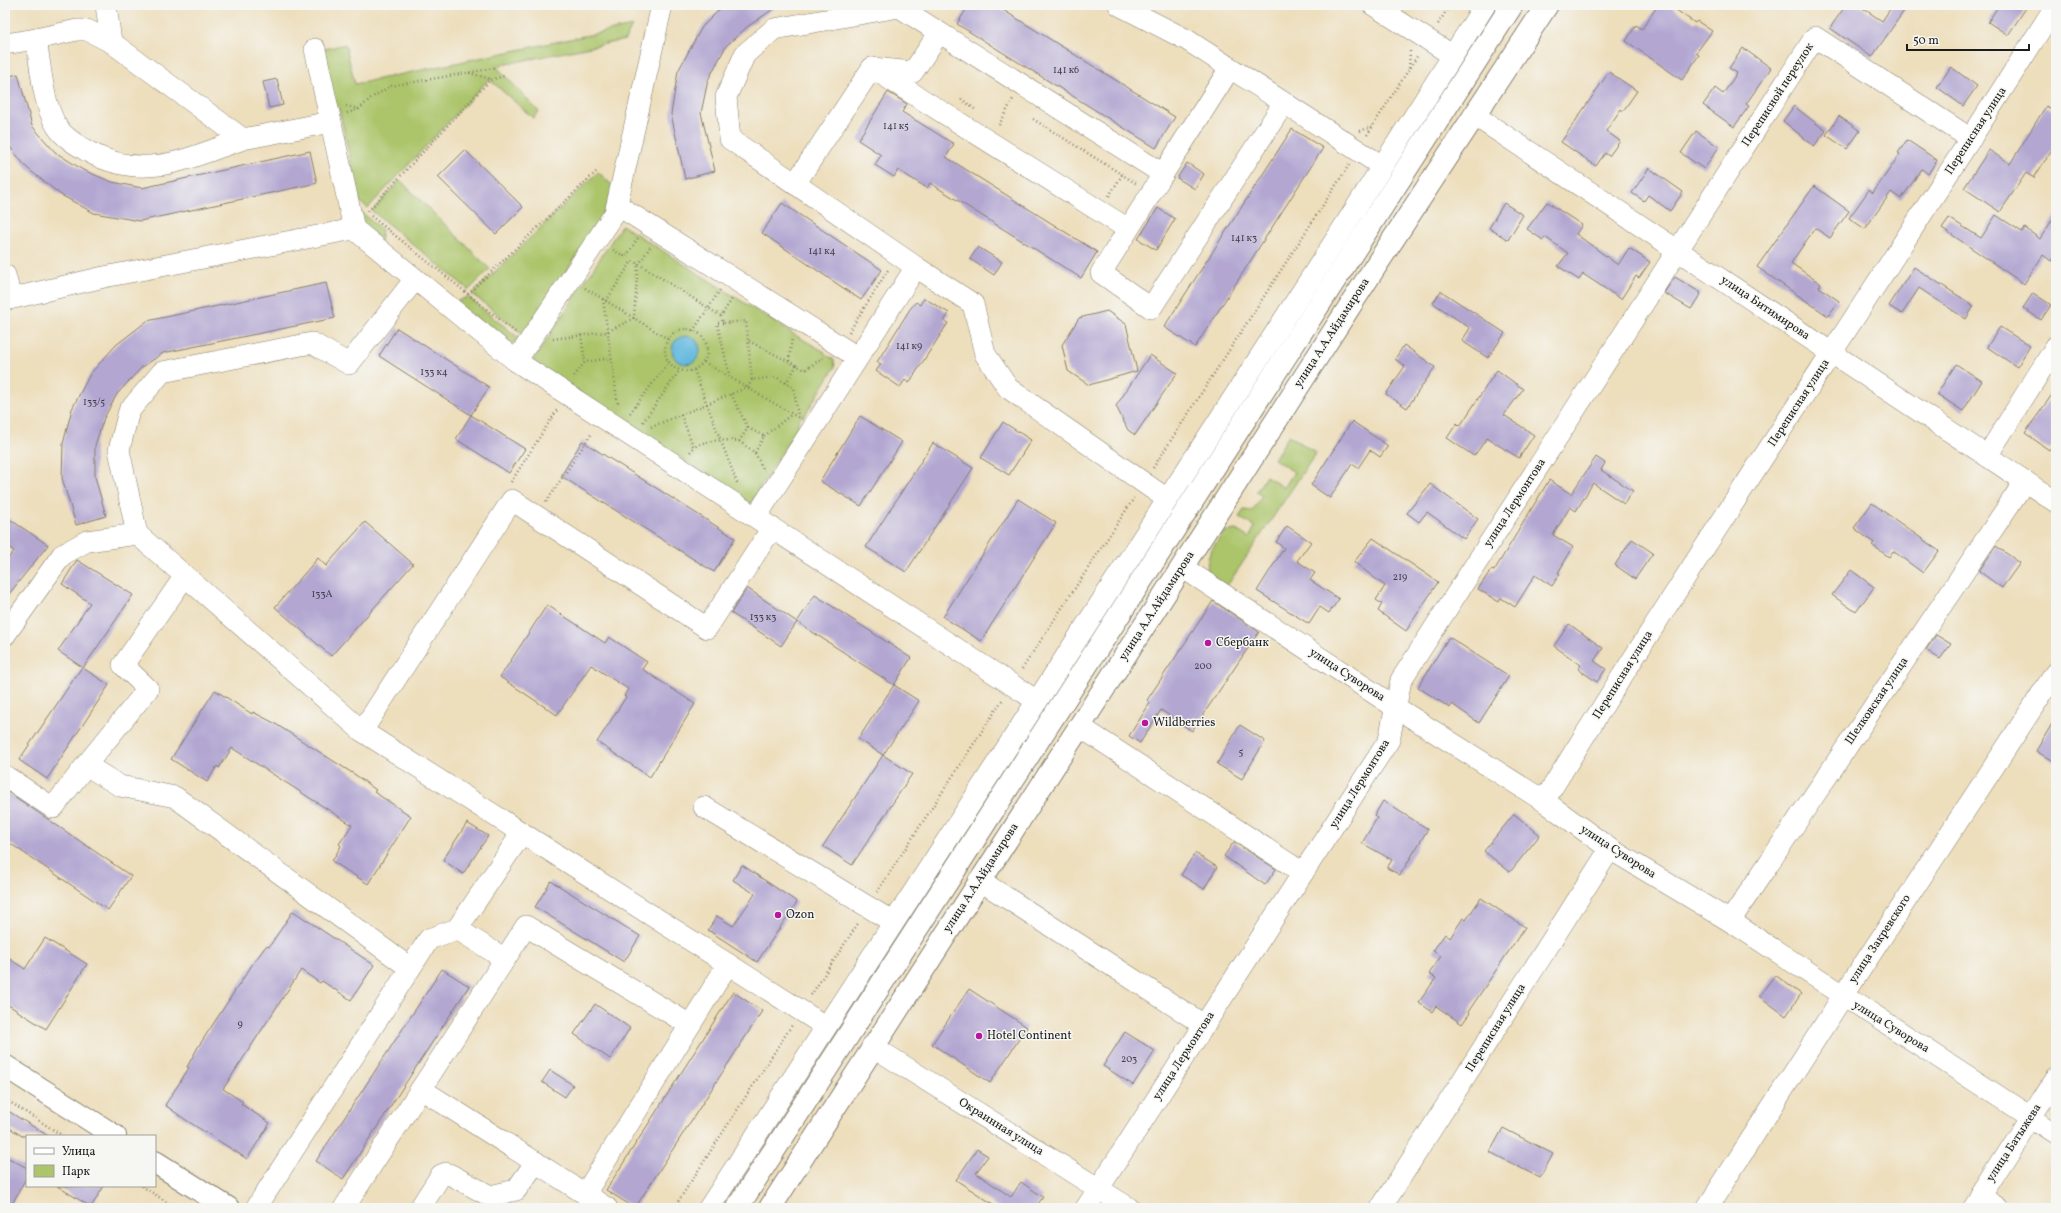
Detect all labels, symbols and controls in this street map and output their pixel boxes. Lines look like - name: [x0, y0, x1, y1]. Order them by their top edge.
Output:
- scale bar: [1907, 26, 2029, 52]
- text: 50 m: [1913, 33, 1939, 49]
- street label: Переписной переулок: [1738, 39, 1818, 150]
- house number: 141 к6: [1053, 63, 1079, 77]
- street label: Переписная улица: [1942, 84, 2010, 178]
- house number: 141 к5: [883, 119, 909, 133]
- house number: 141 к3: [1231, 231, 1257, 245]
- house number: 141 к4: [808, 244, 836, 258]
- street label: улица Битимирова: [1717, 272, 1813, 344]
- street label: улица А.А.Айдамирова: [1291, 275, 1374, 391]
- house number: 141 к9: [896, 339, 922, 353]
- street label: Переписная улица: [1765, 356, 1833, 450]
- house number: 133 к4: [420, 365, 448, 379]
- house number: 133/5: [83, 395, 105, 409]
- street label: улица Лермонтова: [1480, 456, 1550, 550]
- street label: улица А.А.Айдамирова: [1116, 548, 1199, 664]
- house number: 219: [1393, 570, 1407, 584]
- house number: 133А: [311, 587, 333, 601]
- house number: 133 к3: [750, 610, 776, 624]
- street label: Переписная улица: [1589, 628, 1657, 722]
- place label: Сбербанк: [1216, 635, 1269, 651]
- marker: Сбербанк: [1203, 638, 1213, 648]
- street label: улица Суворова: [1306, 644, 1388, 706]
- street label: Шелковская улица: [1842, 654, 1912, 748]
- house number: 200: [1194, 659, 1212, 673]
- place label: Wildberries: [1153, 715, 1215, 731]
- marker: Wildberries: [1140, 718, 1150, 728]
- street label: улица Лермонтова: [1326, 736, 1394, 832]
- house number: 5: [1239, 745, 1244, 759]
- street label: улица А.А.Айдамирова: [940, 820, 1023, 936]
- street label: улица Суворова: [1577, 821, 1659, 883]
- street label: улица Закревского: [1845, 891, 1915, 987]
- place label: Ozon: [786, 907, 814, 923]
- marker: Ozon: [773, 910, 783, 920]
- street label: Переписная улица: [1462, 981, 1530, 1075]
- street label: улица Суворова: [1850, 997, 1932, 1057]
- street label: улица Лермонтова: [1149, 1009, 1219, 1103]
- house number: 9: [237, 1017, 243, 1031]
- place label: Hotel Continent: [987, 1028, 1072, 1044]
- marker: Hotel Continent: [974, 1031, 984, 1041]
- house number: 203: [1121, 1052, 1137, 1066]
- street label: Окраинная улица: [955, 1094, 1047, 1160]
- street label: улица Батыжева: [1983, 1101, 2045, 1185]
- legend: [26, 1135, 156, 1187]
- text: Улица: [62, 1144, 95, 1160]
- text: Парк: [62, 1164, 90, 1180]

